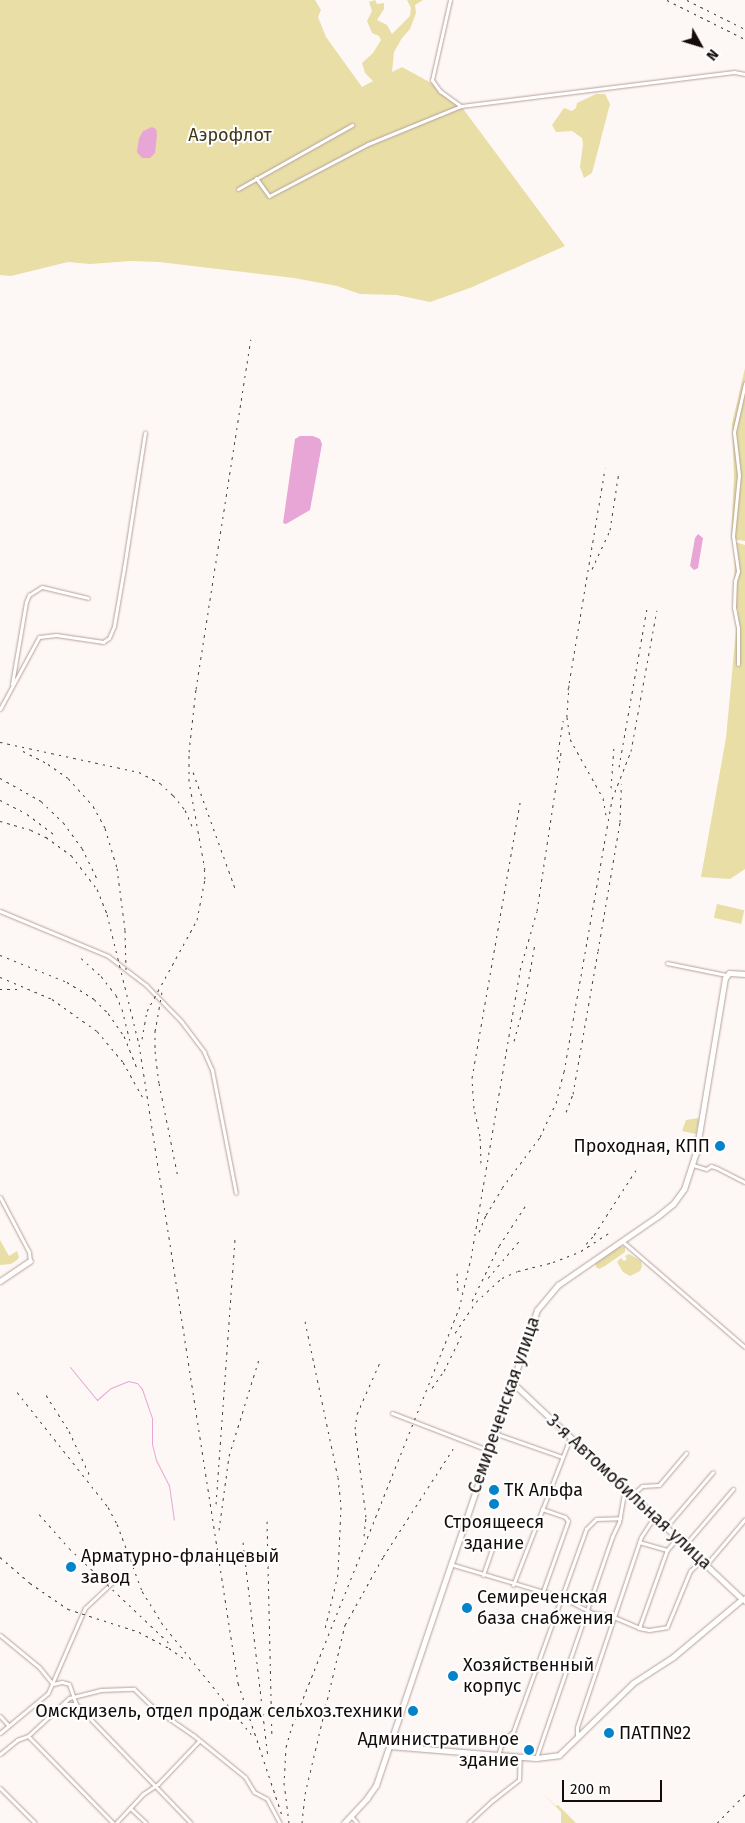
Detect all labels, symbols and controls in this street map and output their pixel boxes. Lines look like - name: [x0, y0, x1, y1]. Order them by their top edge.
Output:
- north arrow: [675, 20, 725, 70]
- text: N: [703, 46, 722, 64]
- park label: Аэрофлот: [188, 124, 272, 146]
- place label: Проходная, КПП: [573, 1135, 710, 1157]
- marker: Проходная, КПП: [714, 1140, 726, 1152]
- street label: Семиреченская улица: [464, 1314, 544, 1496]
- street label: 3-я Автомобильная улица: [542, 1410, 716, 1574]
- place label: ТК Альфа: [504, 1479, 583, 1501]
- marker: ТК Альфа: [488, 1484, 500, 1496]
- marker: Строящееся здание: [488, 1498, 500, 1510]
- place label: Строящееся здание: [444, 1512, 544, 1555]
- place label: Арматурно-фланцевый завод: [81, 1546, 279, 1588]
- marker: Арматурно-фланцевый завод: [65, 1561, 77, 1573]
- place label: Семиреченская база снабжения: [477, 1587, 614, 1630]
- marker: Семиреченская база снабжения: [461, 1602, 473, 1614]
- place label: Хозяйственный корпус: [463, 1655, 594, 1698]
- marker: Хозяйственный корпус: [447, 1670, 459, 1682]
- place label: Омскдизель, отдел продаж сельхоз.техники: [35, 1700, 403, 1722]
- marker: Омскдизель, отдел продаж сельхоз.техники: [407, 1705, 419, 1717]
- place label: ПАТП№2: [619, 1722, 691, 1744]
- marker: ПАТП№2: [603, 1727, 615, 1739]
- place label: Административное здание: [357, 1729, 519, 1772]
- marker: Административное здание: [523, 1744, 535, 1756]
- scale bar: [565, 1770, 665, 1802]
- text: 200 m: [570, 1780, 611, 1798]

